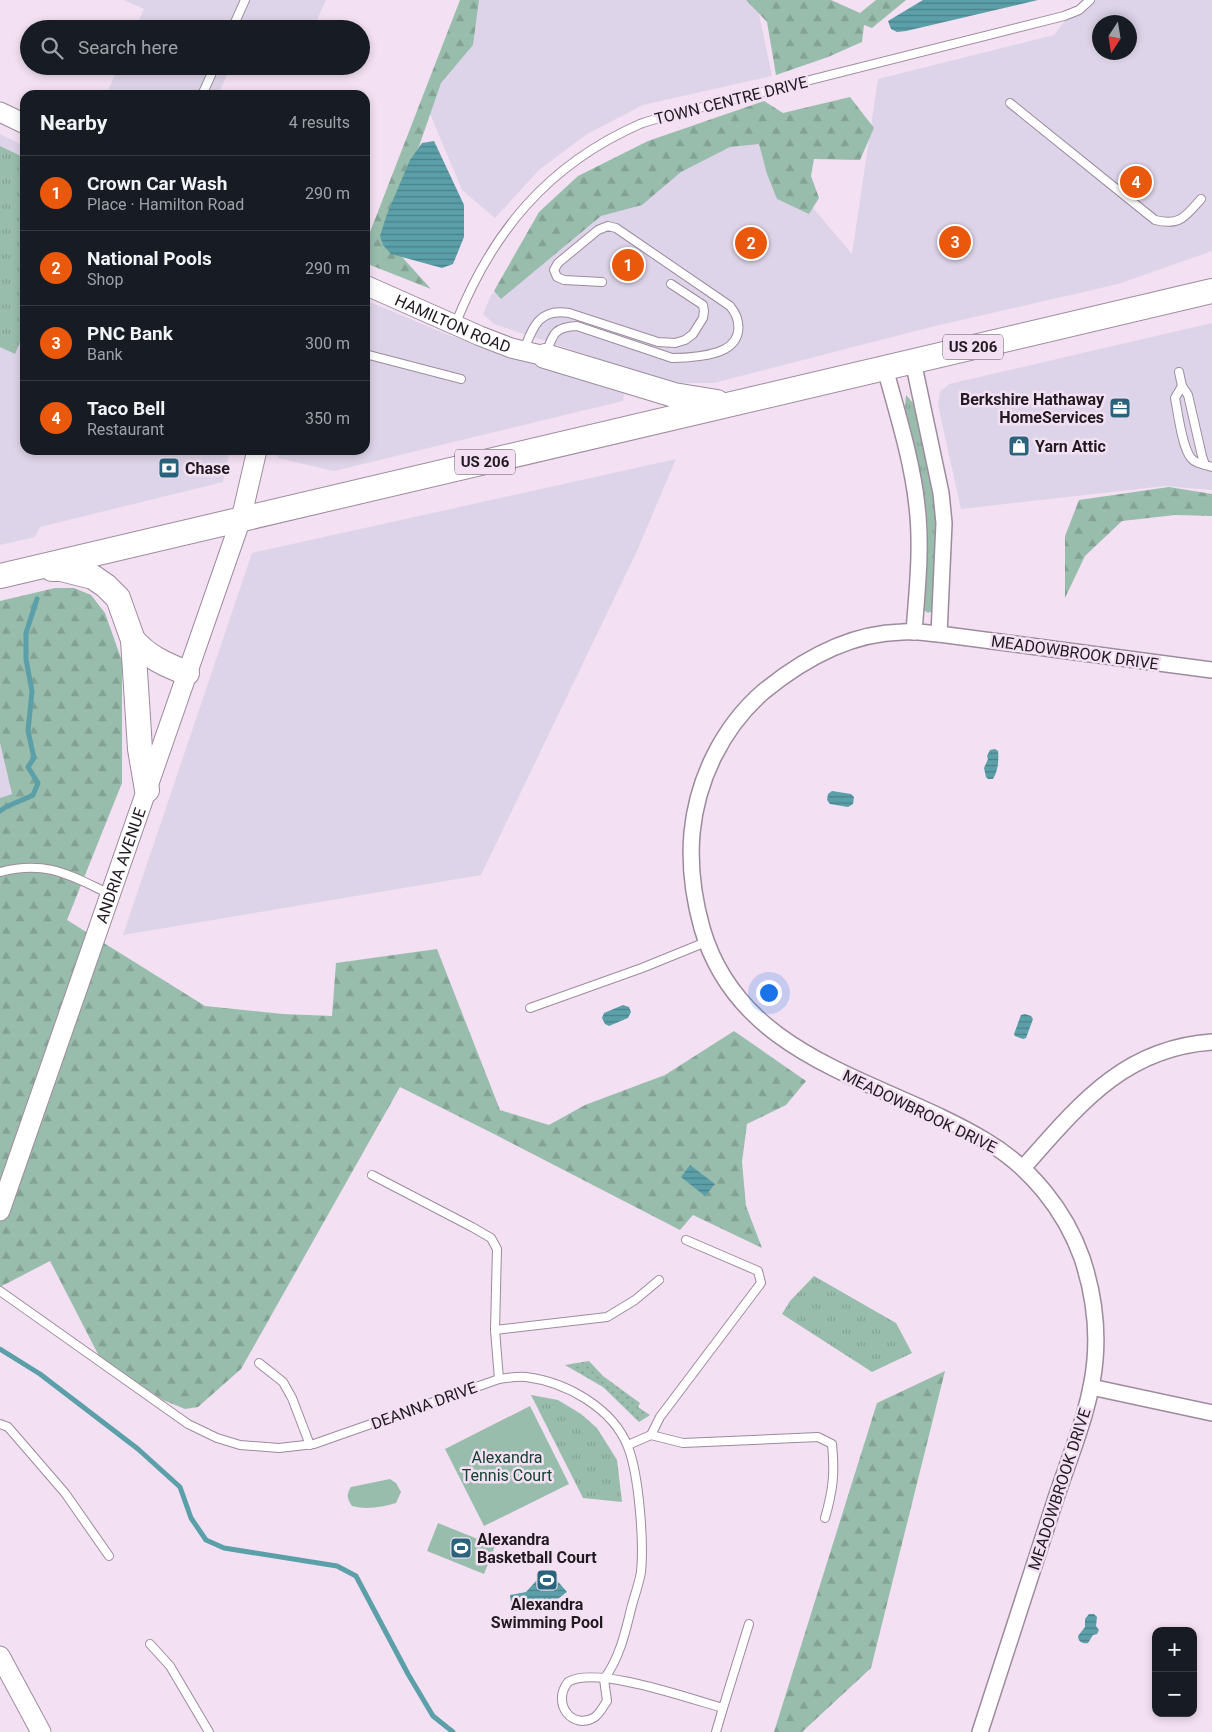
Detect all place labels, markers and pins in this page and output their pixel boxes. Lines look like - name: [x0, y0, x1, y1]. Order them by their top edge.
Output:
- pin: 4: [1120, 163, 1152, 201]
- pin: 3: [939, 223, 971, 261]
- pin: 2: [735, 224, 767, 262]
- pin: 1: [612, 246, 644, 284]
- place label: Berkshire Hathaway HomeServices: [960, 390, 1105, 427]
- office icon: Berkshire Hathaway HomeServices: [1108, 396, 1132, 420]
- shop icon: Yarn Attic: [1007, 434, 1031, 458]
- place label: Yarn Attic: [1035, 437, 1106, 456]
- bank icon: Chase: [157, 456, 181, 480]
- place label: Chase: [185, 459, 230, 478]
- place label: Alexandra Basketball Court: [477, 1530, 597, 1567]
- sports icon: Alexandra Basketball Court: [449, 1536, 473, 1560]
- sports icon: Alexandra Swimming Pool: [535, 1568, 559, 1592]
- place label: Alexandra Swimming Pool: [491, 1595, 603, 1632]

